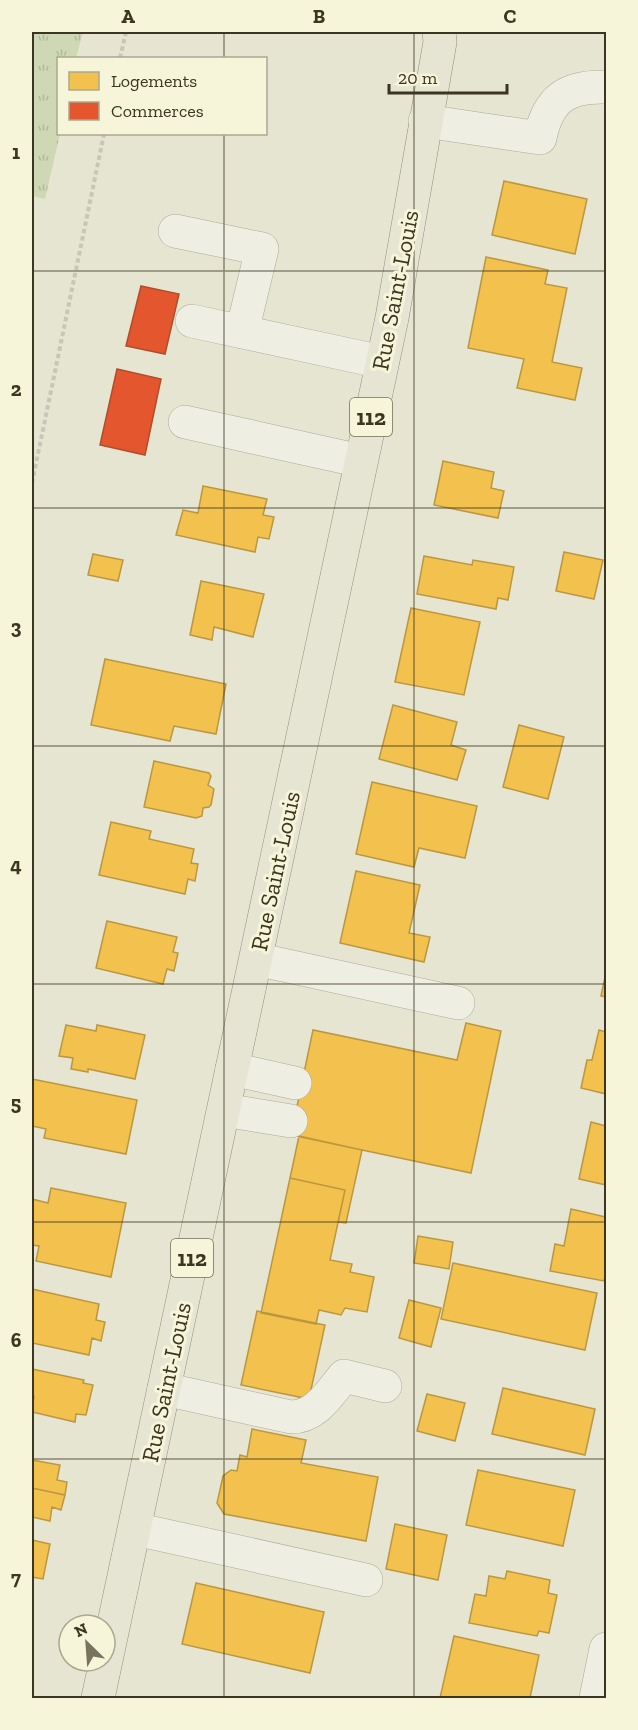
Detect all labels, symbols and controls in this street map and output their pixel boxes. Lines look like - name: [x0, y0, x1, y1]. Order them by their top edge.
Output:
- text: A: [121, 4, 135, 28]
- text: B: [313, 4, 325, 28]
- text: C: [504, 4, 517, 28]
- legend: [57, 57, 267, 135]
- scale bar: [389, 57, 508, 95]
- text: 20 m: [398, 67, 438, 89]
- text: Logements: [111, 70, 197, 92]
- text: Commerces: [111, 100, 204, 122]
- text: 1: [12, 140, 20, 164]
- street label: Rue Saint-Louis: [365, 207, 425, 373]
- text: 2: [11, 377, 22, 401]
- road number: 112: [350, 398, 392, 436]
- text: 3: [11, 615, 22, 639]
- street label: Rue Saint-Louis: [244, 788, 306, 954]
- text: 4: [10, 853, 22, 877]
- text: 5: [11, 1091, 21, 1115]
- road number: 112: [171, 1239, 213, 1277]
- street label: Rue Saint-Louis: [135, 1299, 197, 1465]
- text: 6: [11, 1328, 22, 1352]
- text: 7: [11, 1566, 21, 1590]
- north arrow: [57, 1613, 117, 1673]
- text: N: [71, 1619, 90, 1641]

